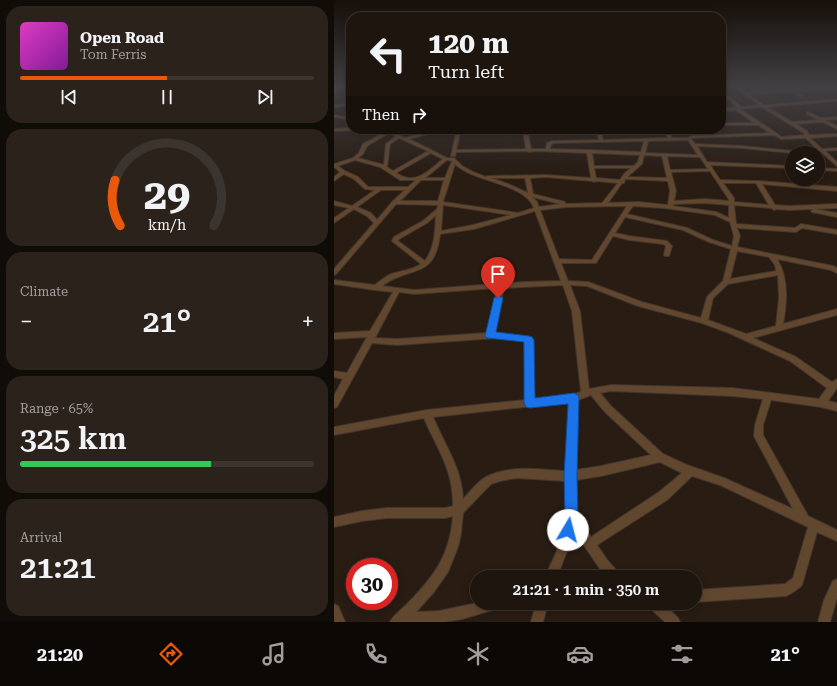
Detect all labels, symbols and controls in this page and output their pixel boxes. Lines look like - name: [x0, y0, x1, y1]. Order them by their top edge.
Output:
- text: 120 m: [428, 27, 509, 60]
- icon: left: [362, 28, 414, 80]
- text: Open Road: [80, 29, 164, 47]
- text: Tom Ferris: [80, 47, 146, 62]
- text: Turn left: [428, 61, 504, 82]
- icon: previous: [58, 86, 80, 108]
- icon: pause: [156, 86, 178, 108]
- icon: next: [254, 86, 276, 108]
- icon: right: [408, 104, 430, 126]
- text: Then: [362, 106, 400, 124]
- map controls: [785, 146, 825, 186]
- button: layers: [785, 146, 825, 186]
- text: 29: [144, 170, 190, 219]
- text: km/h: [148, 216, 186, 232]
- pin: [481, 257, 515, 298]
- icon: arrive: [487, 263, 509, 285]
- text: Climate: [20, 284, 68, 299]
- text: 21°: [143, 304, 191, 339]
- text: −: [20, 309, 32, 334]
- text: +: [302, 309, 314, 334]
- text: Range · 65%: [20, 401, 93, 416]
- text: 325 km: [20, 421, 127, 456]
- position arrow: [547, 509, 589, 551]
- text: Arrival: [20, 530, 62, 545]
- text: 21:21: [20, 550, 96, 585]
- speed limit sign: 30: [346, 558, 398, 610]
- text: 21:21 · 1 min · 350 m: [513, 581, 659, 599]
- icon: directions: [157, 640, 185, 668]
- icon: music: [260, 640, 288, 668]
- icon: phone: [362, 640, 390, 668]
- icon: climate: [464, 640, 492, 668]
- icon: car: [566, 640, 594, 668]
- icon: filters: [668, 640, 696, 668]
- text: 21:20: [37, 644, 83, 665]
- text: 21°: [771, 644, 800, 665]

